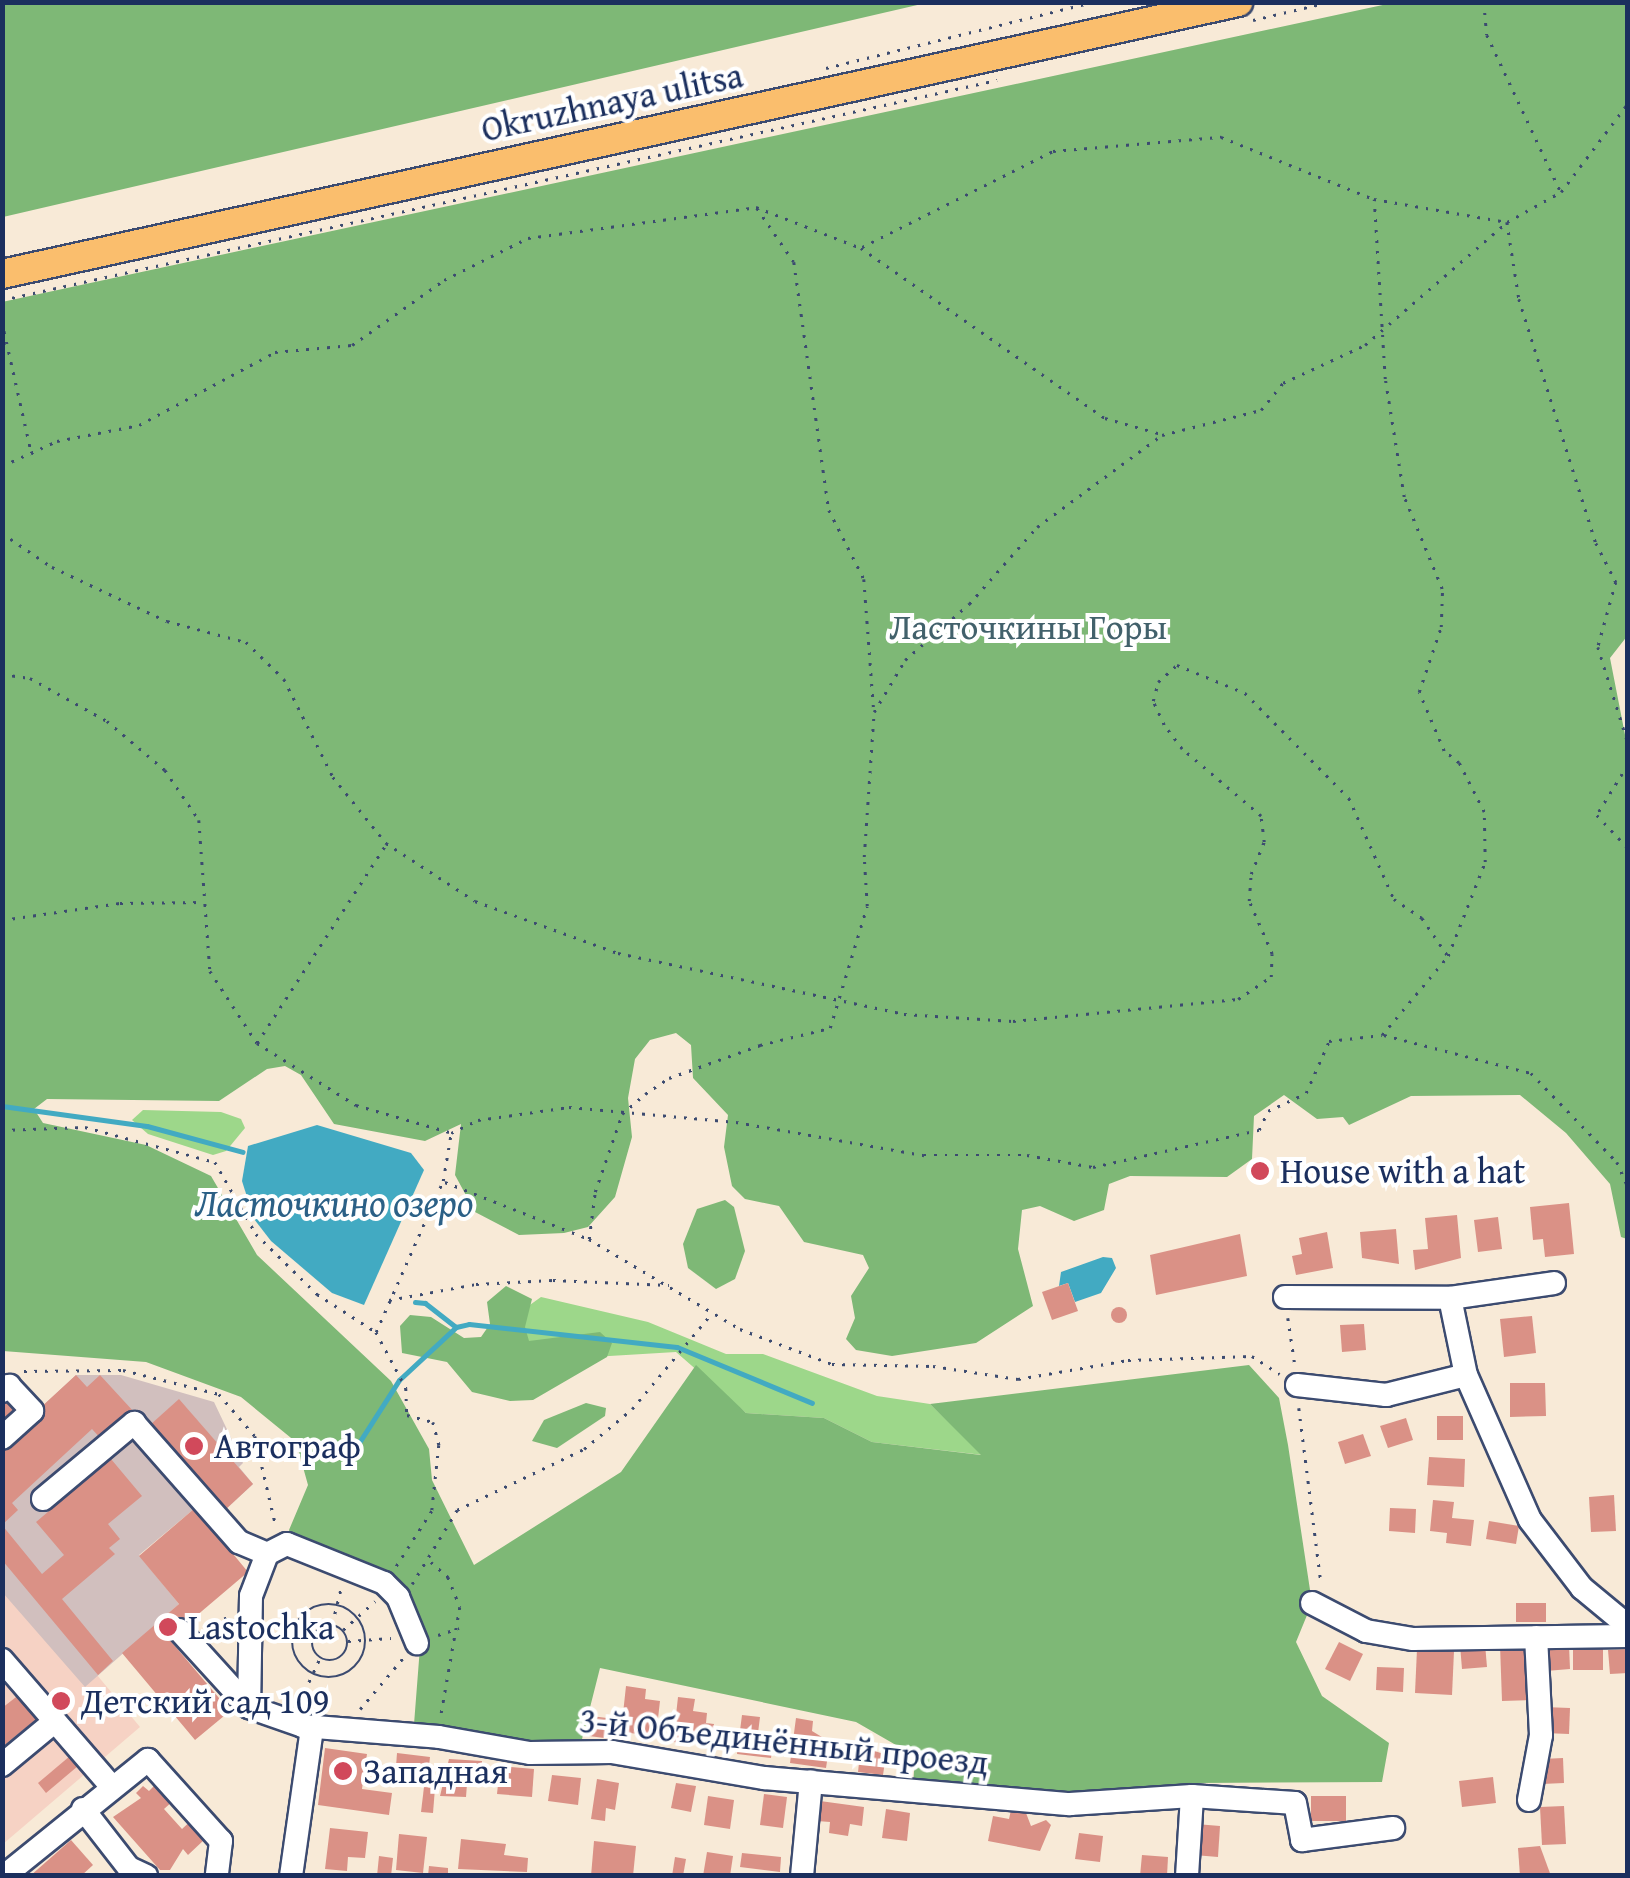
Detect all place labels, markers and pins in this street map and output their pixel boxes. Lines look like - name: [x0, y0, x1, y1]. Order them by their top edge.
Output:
- place label: House with a hat: [1280, 1150, 1525, 1192]
- marker: House with a hat: [1249, 1160, 1271, 1182]
- place label: Автограф: [214, 1425, 361, 1467]
- marker: Автограф: [183, 1435, 205, 1457]
- place label: Lastochka: [188, 1606, 335, 1648]
- marker: Lastochka: [157, 1616, 179, 1638]
- place label: Детский сад 109: [81, 1680, 329, 1722]
- marker: Детский сад 109: [50, 1690, 72, 1712]
- place label: Западная: [363, 1750, 508, 1792]
- marker: Западная: [332, 1760, 354, 1782]

